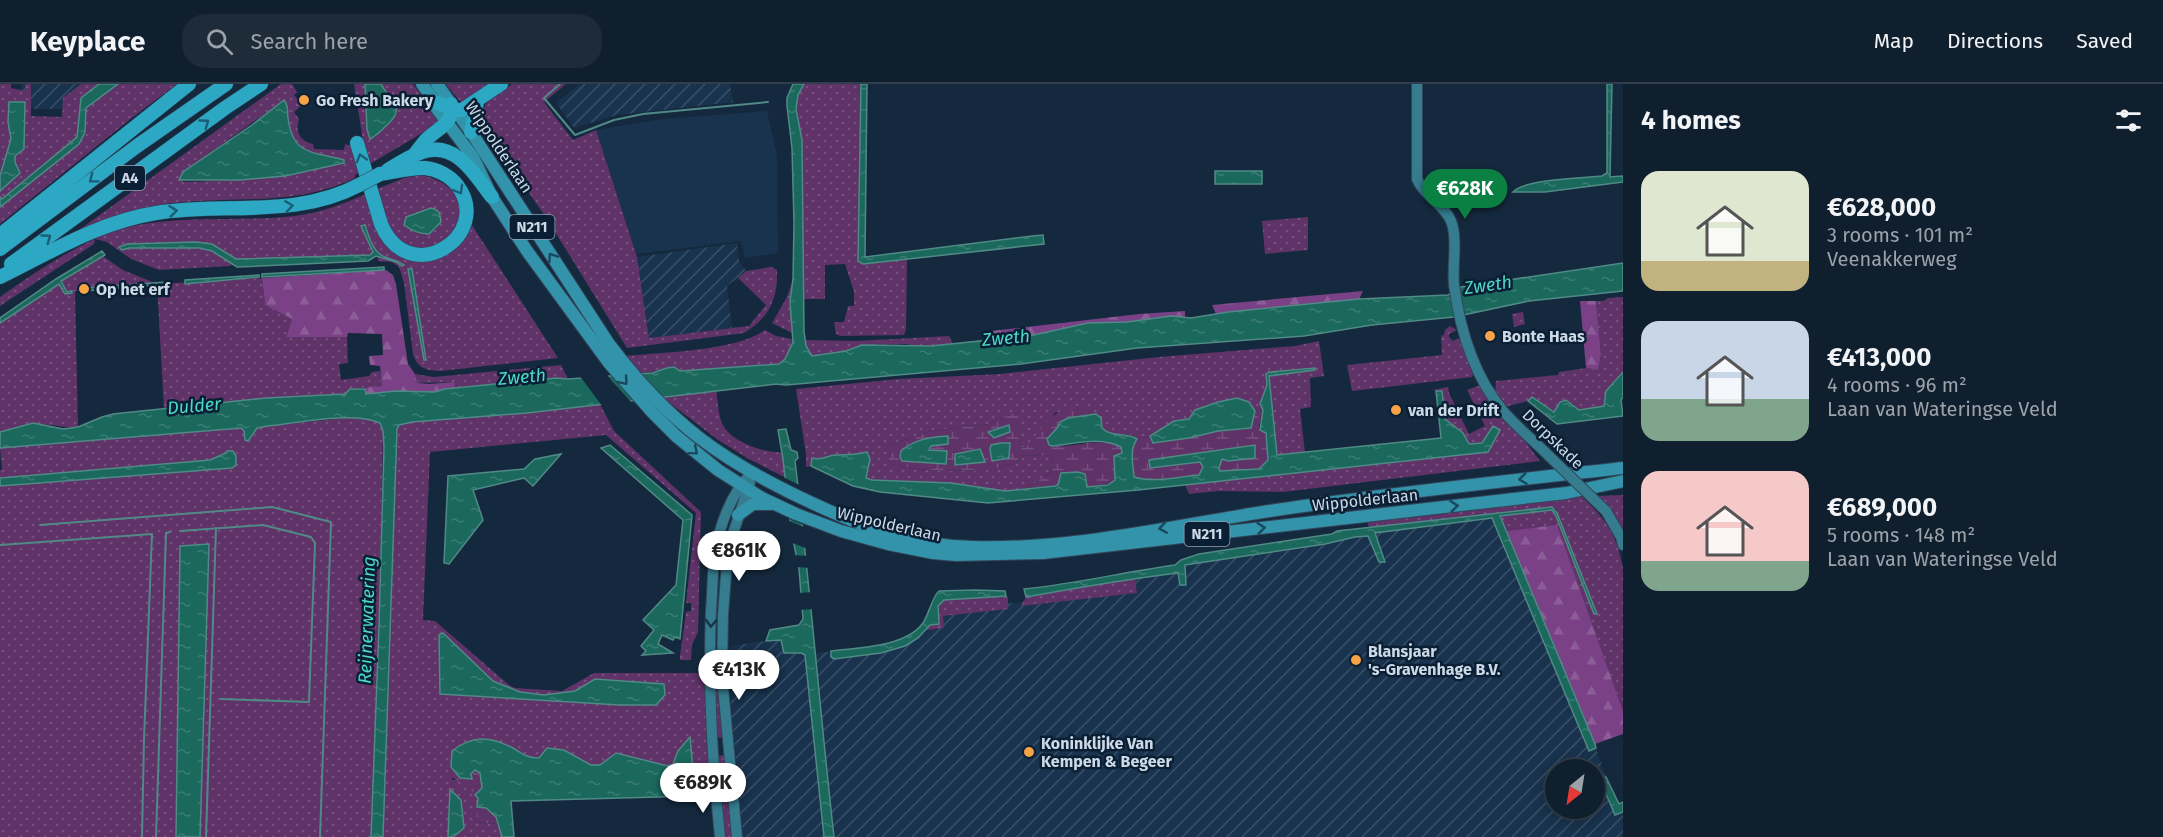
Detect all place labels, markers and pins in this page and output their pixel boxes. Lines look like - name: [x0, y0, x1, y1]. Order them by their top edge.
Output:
- place label: Go Fresh Bakery: [316, 91, 434, 110]
- marker: Go Fresh Bakery: [297, 93, 311, 107]
- pin: €628K: [1423, 169, 1507, 220]
- place label: Op het erf: [96, 280, 171, 299]
- marker: Op het erf: [77, 282, 91, 296]
- place label: Bonte Haas: [1502, 327, 1585, 346]
- marker: Bonte Haas: [1483, 329, 1497, 343]
- place label: van der Drift: [1407, 401, 1500, 420]
- marker: van der Drift: [1389, 403, 1403, 417]
- pin: €861K: [697, 531, 781, 582]
- place label: Blansjaar 's-Gravenhage B.V.: [1368, 642, 1501, 679]
- pin: €413K: [697, 650, 781, 701]
- marker: Blansjaar 's-Gravenhage B.V.: [1349, 653, 1363, 667]
- place label: Koninklijke Van Kempen & Begeer: [1041, 734, 1172, 771]
- marker: Koninklijke Van Kempen & Begeer: [1022, 745, 1036, 759]
- pin: €689K: [661, 763, 745, 814]

